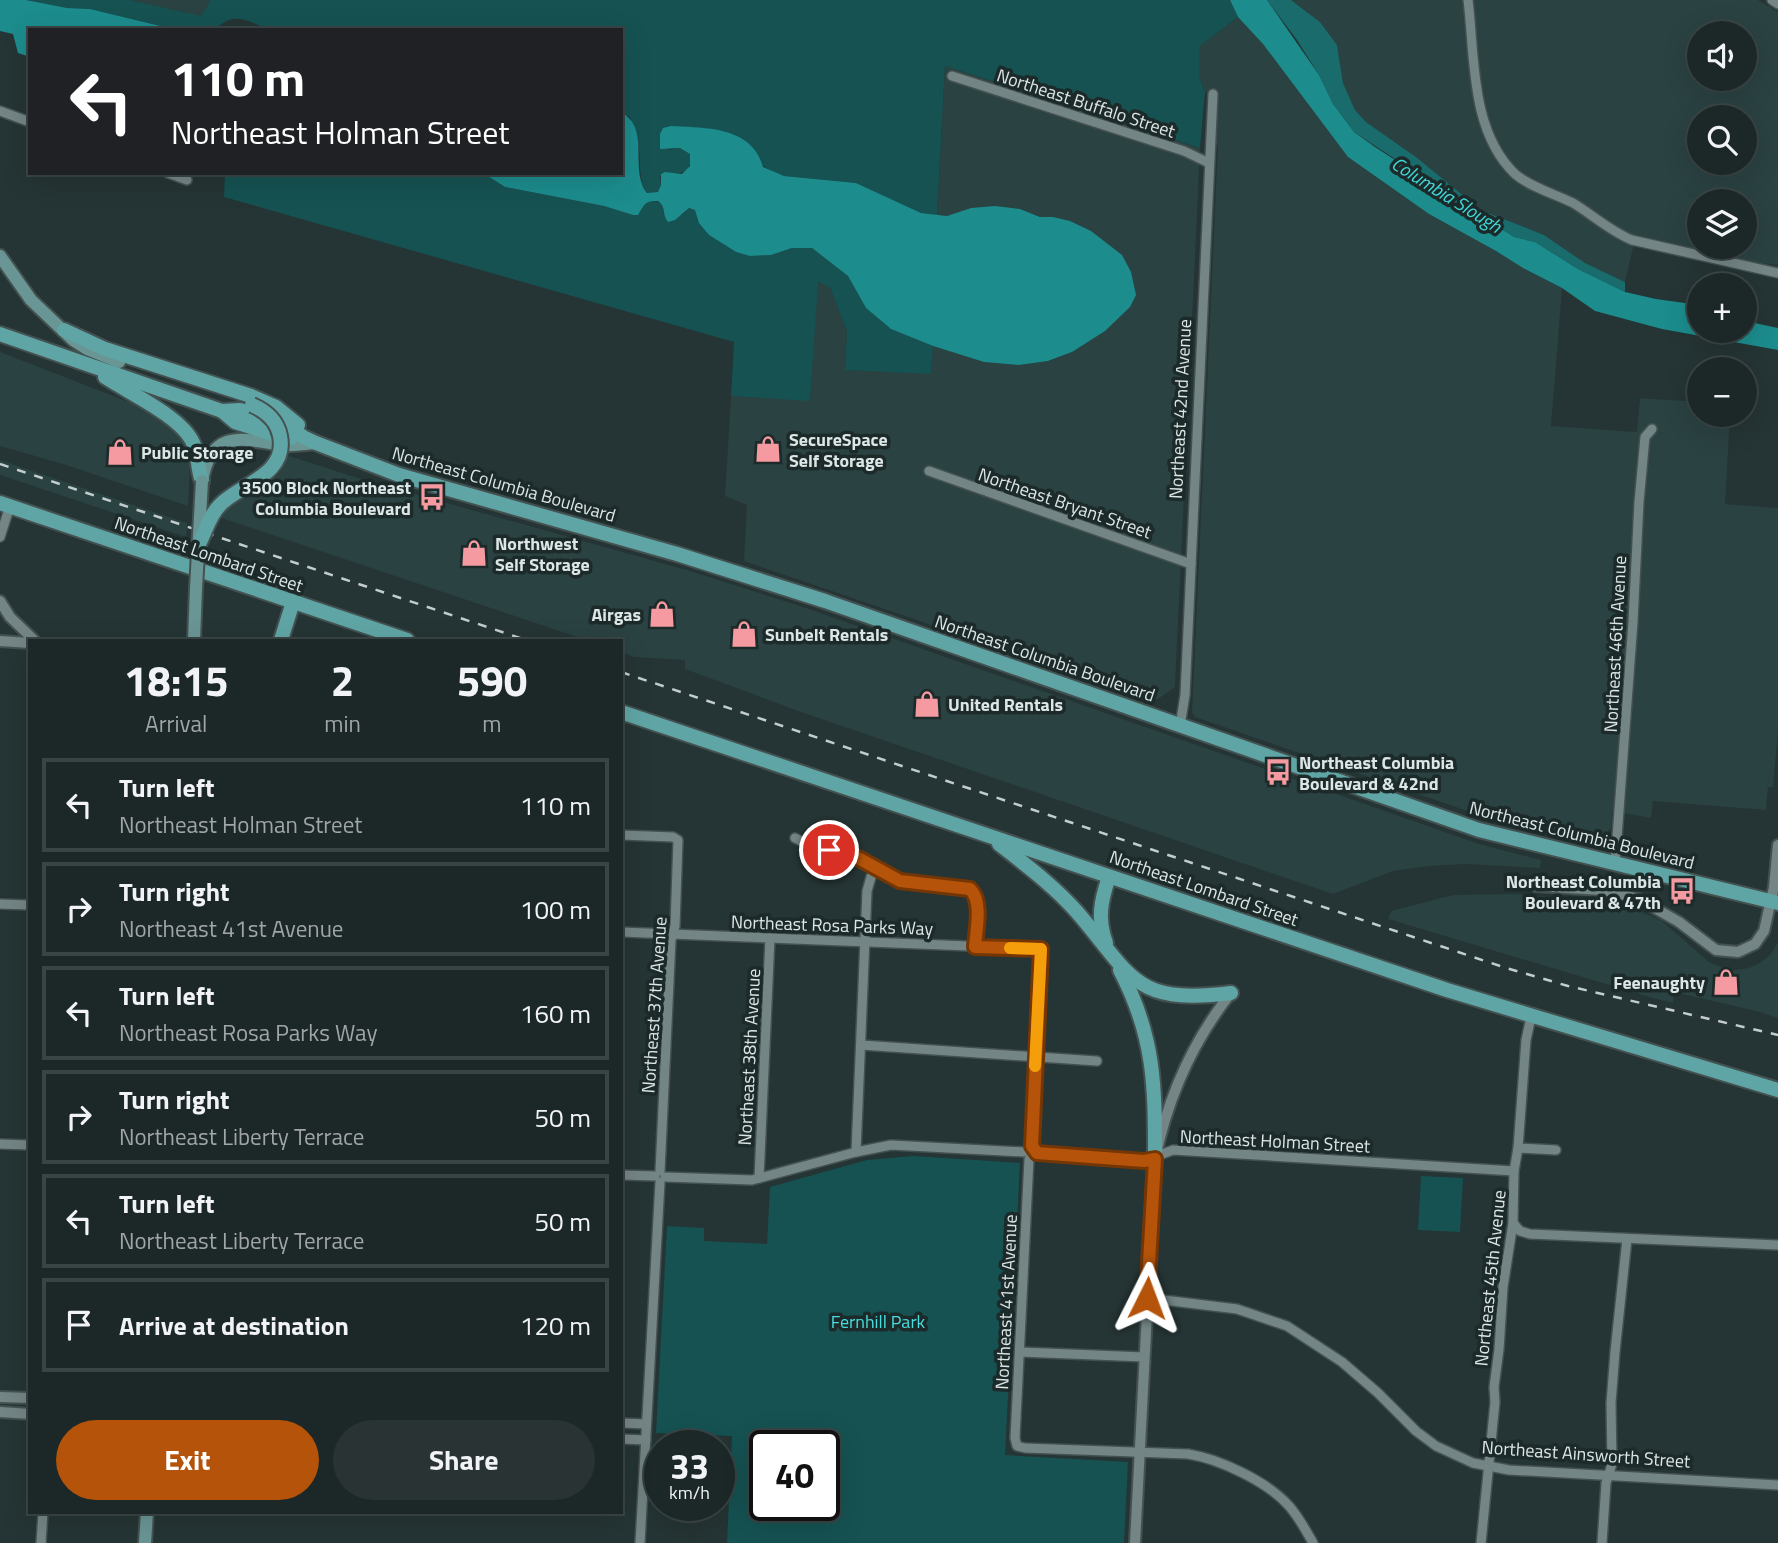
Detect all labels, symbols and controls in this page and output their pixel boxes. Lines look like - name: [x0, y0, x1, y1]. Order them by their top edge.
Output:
- map controls: [1687, 21, 1757, 427]
- button: sound: [1687, 21, 1757, 91]
- text: 110 m: [171, 40, 305, 115]
- icon: left: [56, 56, 147, 147]
- street label: Northeast Buffalo Street: [993, 61, 1179, 145]
- button: search: [1687, 105, 1757, 175]
- text: Northeast Holman Street: [171, 108, 509, 156]
- water label: Columbia Slough: [1386, 149, 1508, 240]
- button: layers: [1687, 189, 1757, 259]
- button: +: [1687, 273, 1757, 343]
- street label: Northeast 42nd Avenue: [1162, 318, 1198, 500]
- button: −: [1687, 357, 1757, 427]
- place label: SecureSpace Self Storage: [789, 426, 888, 474]
- shop icon: SecureSpace Self Storage: [753, 434, 783, 464]
- shop icon: Public Storage: [105, 437, 135, 467]
- place label: Public Storage: [141, 439, 253, 466]
- street label: Northeast Columbia Boulevard: [389, 439, 619, 529]
- street label: Northeast Bryant Street: [975, 461, 1156, 546]
- place label: 3500 Block Northeast Columbia Boulevard: [241, 474, 411, 522]
- bus stop icon: 3500 Block Northeast Columbia Boulevard: [417, 482, 447, 512]
- street label: Northeast Lombard Street: [111, 509, 308, 599]
- place label: Northwest Self Storage: [495, 530, 590, 578]
- shop icon: Northwest Self Storage: [459, 538, 489, 568]
- street label: Northeast 46th Avenue: [1597, 555, 1633, 733]
- shop icon: Airgas: [647, 599, 677, 629]
- place label: Airgas: [592, 601, 641, 628]
- street label: Northeast Columbia Boulevard: [931, 608, 1159, 708]
- shop icon: Sunbelt Rentals: [729, 619, 759, 649]
- place label: Sunbelt Rentals: [765, 621, 888, 648]
- text: 18:15: [124, 648, 229, 712]
- text: 2: [331, 648, 354, 712]
- text: 590: [457, 648, 527, 712]
- shop icon: United Rentals: [912, 689, 942, 719]
- place label: United Rentals: [948, 691, 1063, 718]
- text: Arrival: [145, 706, 207, 741]
- text: min: [324, 706, 361, 741]
- text: m: [482, 706, 502, 741]
- place label: Northeast Columbia Boulevard & 42nd: [1299, 749, 1454, 797]
- bus stop icon: Northeast Columbia Boulevard & 42nd: [1263, 757, 1293, 787]
- text: Turn left: [119, 768, 214, 807]
- icon: left: [60, 786, 98, 824]
- text: 110 m: [520, 786, 591, 825]
- street label: Northeast Columbia Boulevard: [1467, 794, 1697, 876]
- text: Northeast Holman Street: [119, 807, 362, 842]
- pin: [799, 820, 859, 880]
- icon: arrive: [810, 831, 848, 869]
- street label: Northeast Lombard Street: [1106, 843, 1303, 933]
- place label: Northeast Columbia Boulevard & 47th: [1506, 868, 1661, 916]
- text: Turn right: [119, 872, 230, 911]
- bus stop icon: Northeast Columbia Boulevard & 47th: [1667, 876, 1697, 906]
- icon: right: [60, 890, 98, 928]
- text: 100 m: [520, 890, 591, 929]
- street label: Northeast Rosa Parks Way: [730, 908, 934, 942]
- text: Northeast 41st Avenue: [119, 911, 343, 946]
- street label: Northeast 37th Avenue: [634, 916, 674, 1094]
- shop icon: Feenaughty: [1711, 967, 1741, 997]
- street label: Northeast 38th Avenue: [731, 968, 767, 1146]
- place label: Feenaughty: [1613, 969, 1705, 996]
- text: Turn left: [119, 976, 214, 1015]
- icon: left: [60, 994, 98, 1032]
- text: 160 m: [520, 994, 591, 1033]
- text: Northeast Rosa Parks Way: [119, 1015, 378, 1050]
- text: Turn right: [119, 1080, 230, 1119]
- icon: right: [60, 1098, 98, 1136]
- text: 50 m: [534, 1098, 591, 1137]
- text: Northeast Liberty Terrace: [119, 1119, 364, 1154]
- street label: Northeast Holman Street: [1179, 1123, 1371, 1159]
- text: Turn left: [119, 1184, 214, 1223]
- street label: Northeast 45th Avenue: [1467, 1189, 1513, 1367]
- icon: left: [60, 1202, 98, 1240]
- text: 50 m: [534, 1202, 591, 1241]
- street label: Northeast 41st Avenue: [988, 1214, 1024, 1390]
- text: Northeast Liberty Terrace: [119, 1223, 364, 1258]
- position arrow: [1110, 1261, 1184, 1335]
- icon: arrive: [60, 1306, 98, 1344]
- text: Arrive at destination: [119, 1306, 349, 1345]
- text: 120 m: [520, 1306, 591, 1345]
- park label: Fernhill Park: [831, 1308, 926, 1335]
- button: Exit: [56, 1420, 319, 1500]
- button: Share: [333, 1420, 595, 1500]
- speed limit sign: 40: [749, 1430, 840, 1521]
- street label: Northeast Ainsworth Street: [1481, 1433, 1692, 1475]
- text: 33: [670, 1439, 709, 1493]
- text: km/h: [669, 1479, 710, 1506]

